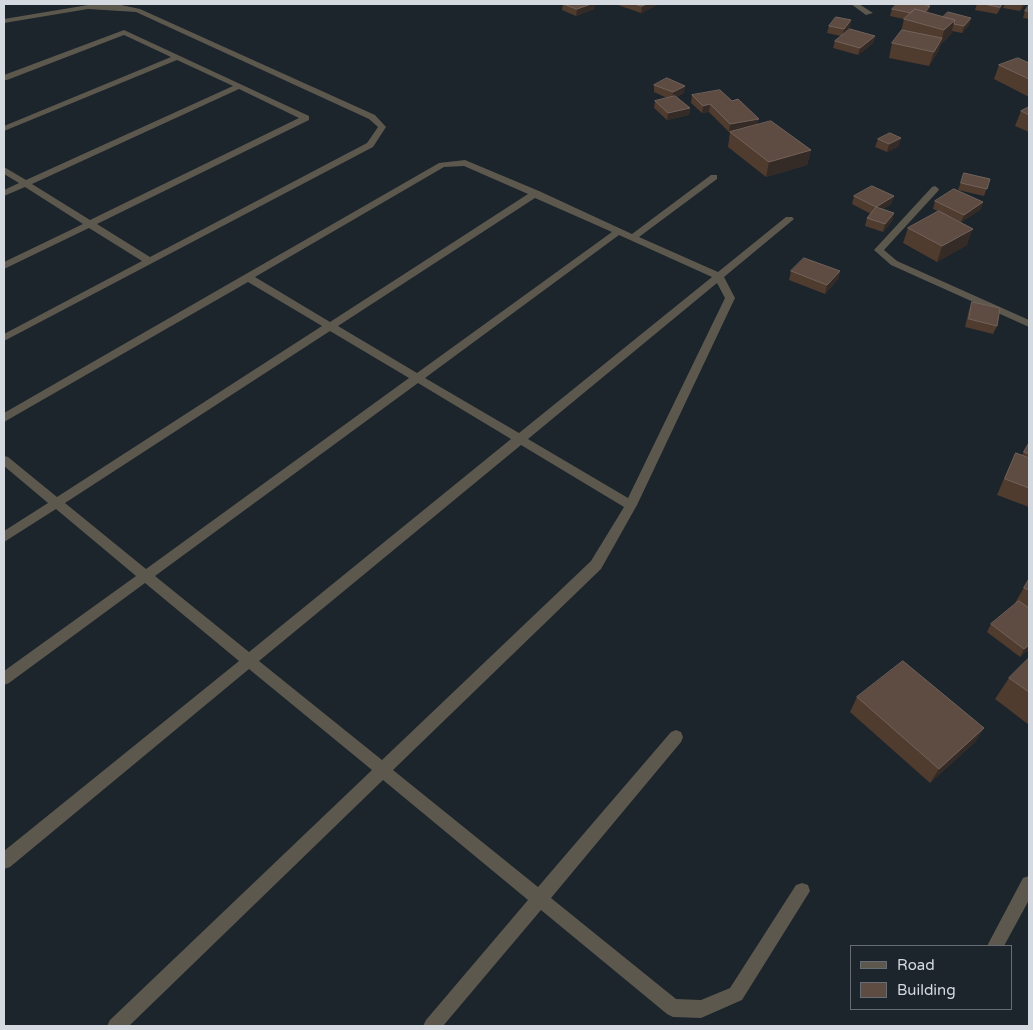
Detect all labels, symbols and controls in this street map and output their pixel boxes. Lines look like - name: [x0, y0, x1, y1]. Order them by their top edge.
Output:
- legend: [850, 945, 1013, 1010]
- text: Road: [897, 956, 935, 974]
- text: Building: [897, 981, 956, 999]

